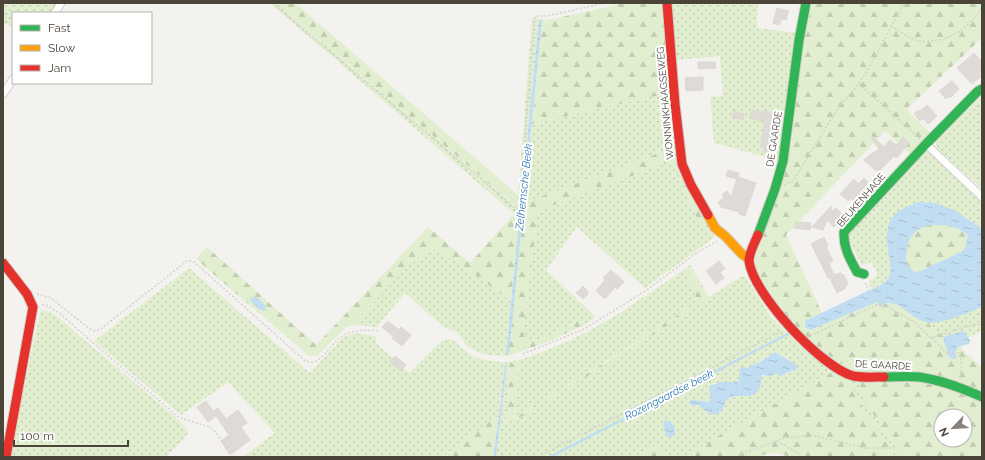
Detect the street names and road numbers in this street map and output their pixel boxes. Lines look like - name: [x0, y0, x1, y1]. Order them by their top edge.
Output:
- street label: WONNINKHAAGSEWEG: [655, 46, 675, 160]
- street label: DE GAARDE: [764, 110, 784, 168]
- street label: BEUKENHAGE: [835, 171, 887, 229]
- street label: DE GAARDE: [855, 358, 911, 372]

